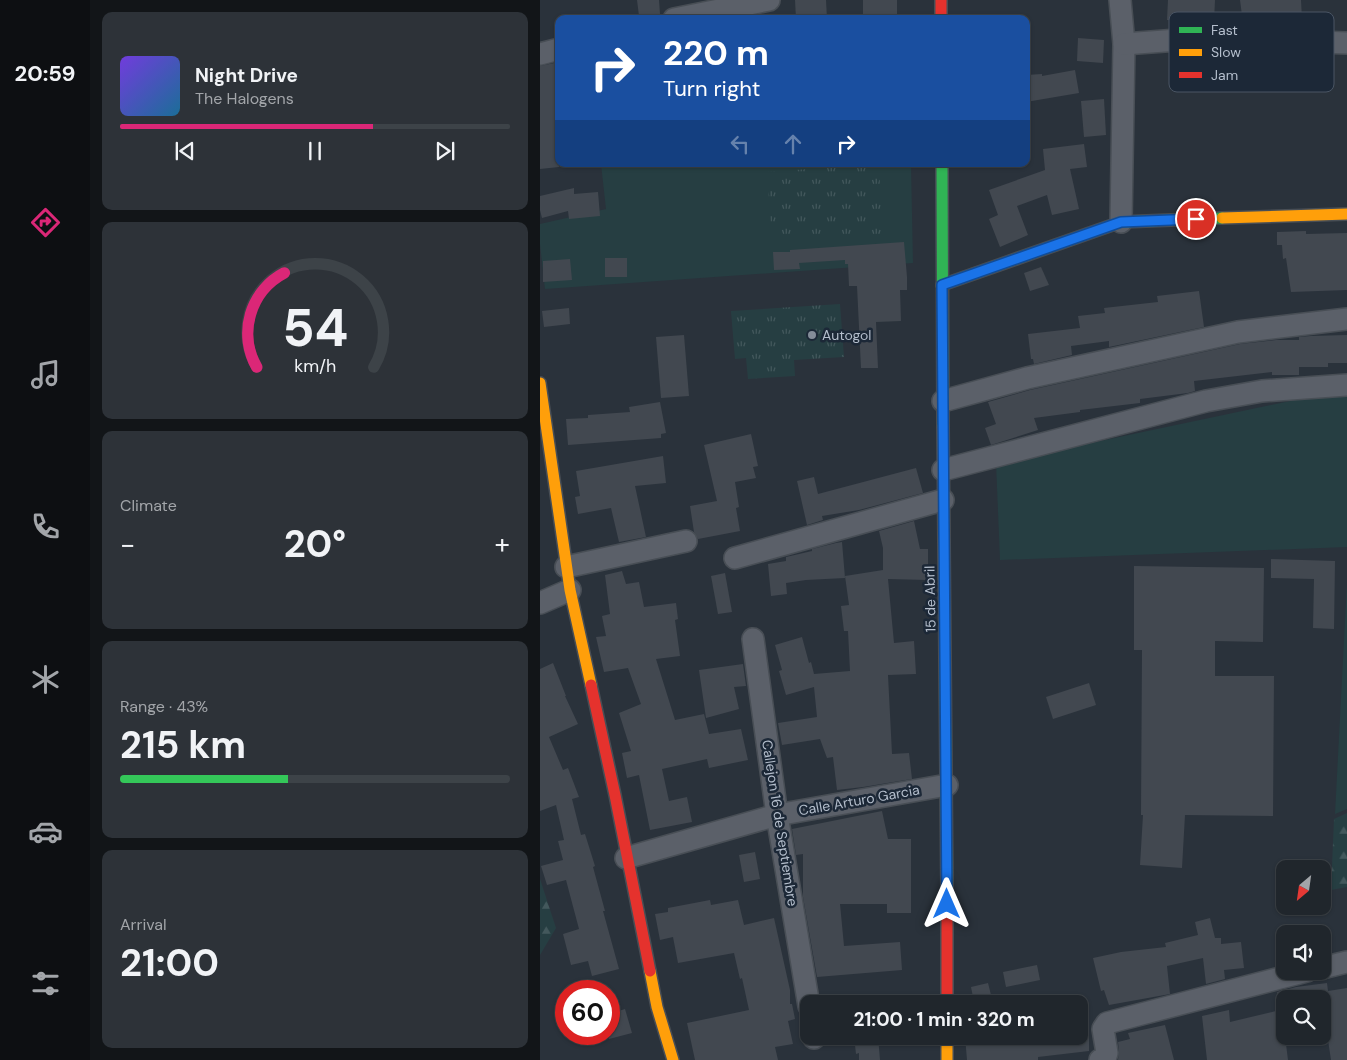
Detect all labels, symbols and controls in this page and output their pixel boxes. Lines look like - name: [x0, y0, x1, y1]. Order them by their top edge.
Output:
- legend: [1169, 12, 1334, 92]
- text: Fast: [1211, 21, 1238, 39]
- text: 220 m: [663, 30, 769, 76]
- icon: right: [580, 35, 645, 100]
- text: Slow: [1211, 43, 1241, 61]
- text: 20:59: [15, 59, 75, 88]
- text: Night Drive: [195, 63, 298, 88]
- text: Jam: [1211, 66, 1238, 84]
- text: Turn right: [663, 74, 760, 103]
- text: The Halogens: [195, 88, 294, 109]
- icon: left: [726, 130, 754, 158]
- icon: ahead: [779, 130, 807, 158]
- icon: right: [832, 130, 860, 158]
- icon: previous: [171, 137, 199, 165]
- icon: pause: [301, 137, 329, 165]
- icon: next: [431, 137, 459, 165]
- pin: [1175, 198, 1217, 240]
- icon: directions: [28, 205, 63, 240]
- icon: arrive: [1182, 205, 1210, 233]
- text: 54: [282, 294, 348, 362]
- place label: Autogol: [822, 326, 871, 344]
- marker: Autogol: [806, 329, 818, 341]
- text: km/h: [294, 354, 336, 378]
- icon: music: [28, 357, 63, 392]
- text: Climate: [120, 495, 177, 516]
- icon: phone: [28, 509, 63, 544]
- text: 20°: [284, 519, 346, 569]
- text: −: [120, 526, 135, 563]
- text: +: [495, 526, 510, 563]
- street label: 15 de Abril: [920, 565, 940, 633]
- icon: climate: [28, 662, 63, 697]
- text: Range · 43%: [120, 696, 208, 717]
- text: 215 km: [120, 720, 246, 770]
- street label: Callejon 16 de Septiembre: [758, 739, 802, 907]
- street label: Calle Arturo Garcia: [797, 780, 921, 820]
- icon: car: [28, 814, 63, 849]
- north arrow: [1276, 860, 1331, 915]
- map controls: [1276, 860, 1331, 1045]
- position arrow: [920, 877, 972, 929]
- text: Arrival: [120, 914, 167, 935]
- button: sound: [1276, 925, 1331, 980]
- text: 21:00: [120, 938, 219, 988]
- icon: filters: [28, 966, 63, 1001]
- speed limit sign: 60: [555, 980, 620, 1045]
- button: search: [1276, 990, 1331, 1045]
- text: 21:00 · 1 min · 320 m: [853, 1007, 1035, 1032]

